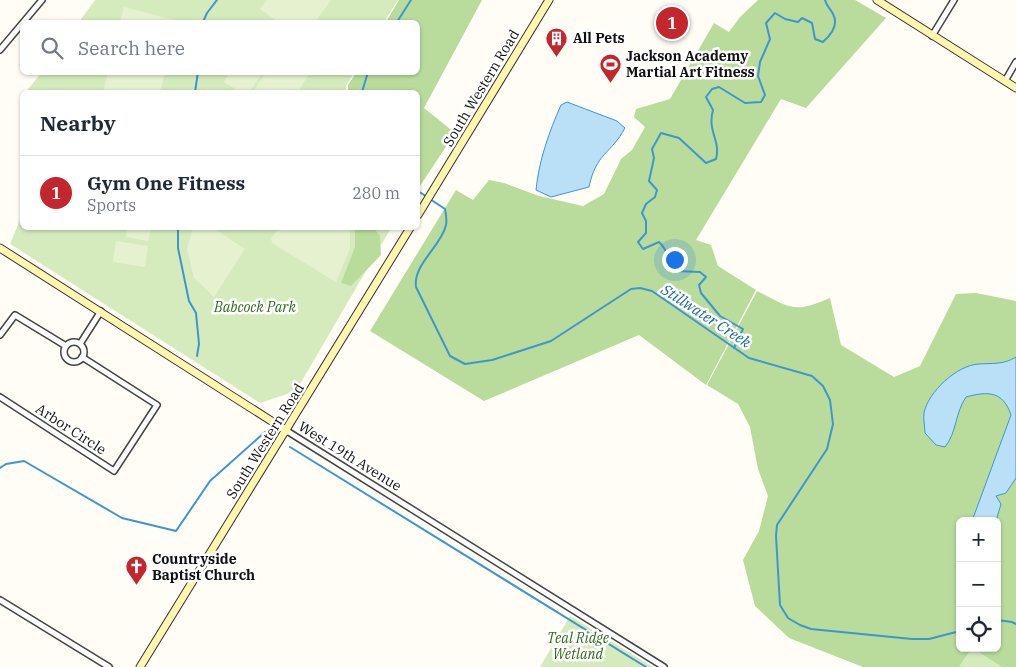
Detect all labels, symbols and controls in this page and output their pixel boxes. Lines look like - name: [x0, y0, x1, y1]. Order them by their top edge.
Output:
- pin: 1: [656, 4, 688, 42]
- search box: [20, 20, 420, 75]
- street label: South Western Road: [439, 26, 523, 150]
- building icon: All Pets: [545, 26, 569, 57]
- place label: All Pets: [573, 29, 625, 47]
- icon: search: [38, 34, 66, 62]
- text: Search here: [78, 36, 185, 60]
- place label: Jackson Academy Martial Art Fitness: [626, 47, 755, 81]
- sports icon: Jackson Academy Martial Art Fitness: [598, 52, 622, 83]
- text: Nearby: [40, 109, 116, 137]
- text: Gym One Fitness: [87, 171, 245, 195]
- text: 1: [51, 183, 61, 203]
- text: 280 m: [352, 183, 400, 203]
- text: Sports: [87, 195, 136, 215]
- your location: [662, 247, 688, 273]
- water label: Stillwater Creek: [657, 279, 755, 352]
- park label: Babcock Park: [213, 298, 296, 316]
- street label: South Western Road: [222, 379, 308, 502]
- street label: Arbor Circle: [32, 400, 110, 458]
- street label: West 19th Avenue: [295, 417, 405, 495]
- map controls: [956, 517, 1001, 652]
- button: +: [956, 517, 1001, 562]
- place label: Countryside Baptist Church: [152, 550, 255, 584]
- church icon: Countryside Baptist Church: [124, 555, 148, 586]
- button: −: [956, 562, 1001, 607]
- button: locate: [956, 607, 1001, 652]
- park label: Teal Ridge Wetland: [547, 629, 610, 663]

